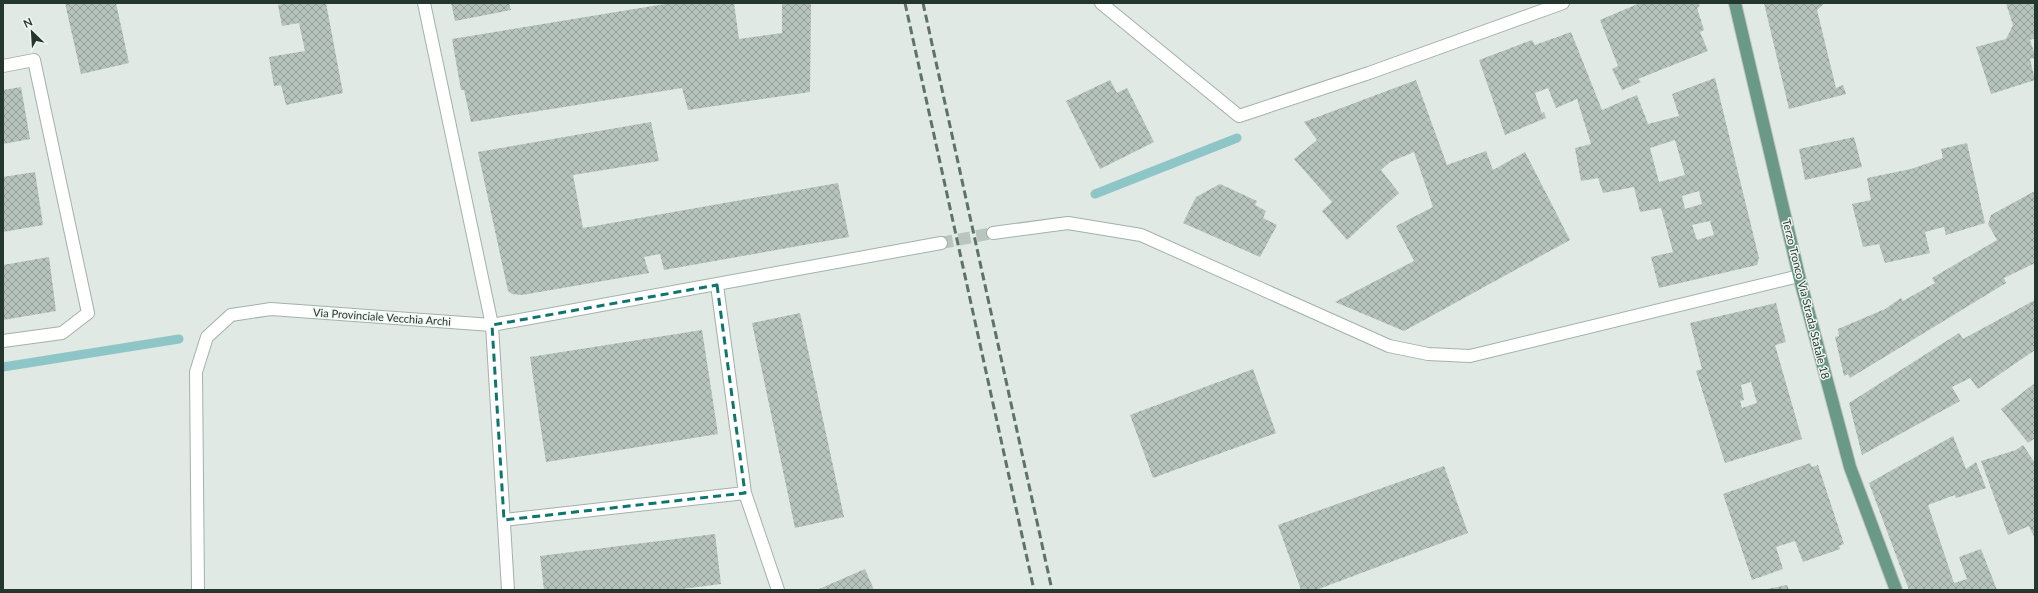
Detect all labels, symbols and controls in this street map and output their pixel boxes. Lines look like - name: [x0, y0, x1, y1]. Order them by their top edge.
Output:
- north arrow: [12, 12, 52, 52]
- text: N: [21, 15, 34, 30]
- street label: Terzo Tronco Via Strada Statale 18: [1780, 218, 1833, 380]
- street label: Via Provinciale Vecchia Archi: [313, 305, 452, 328]

